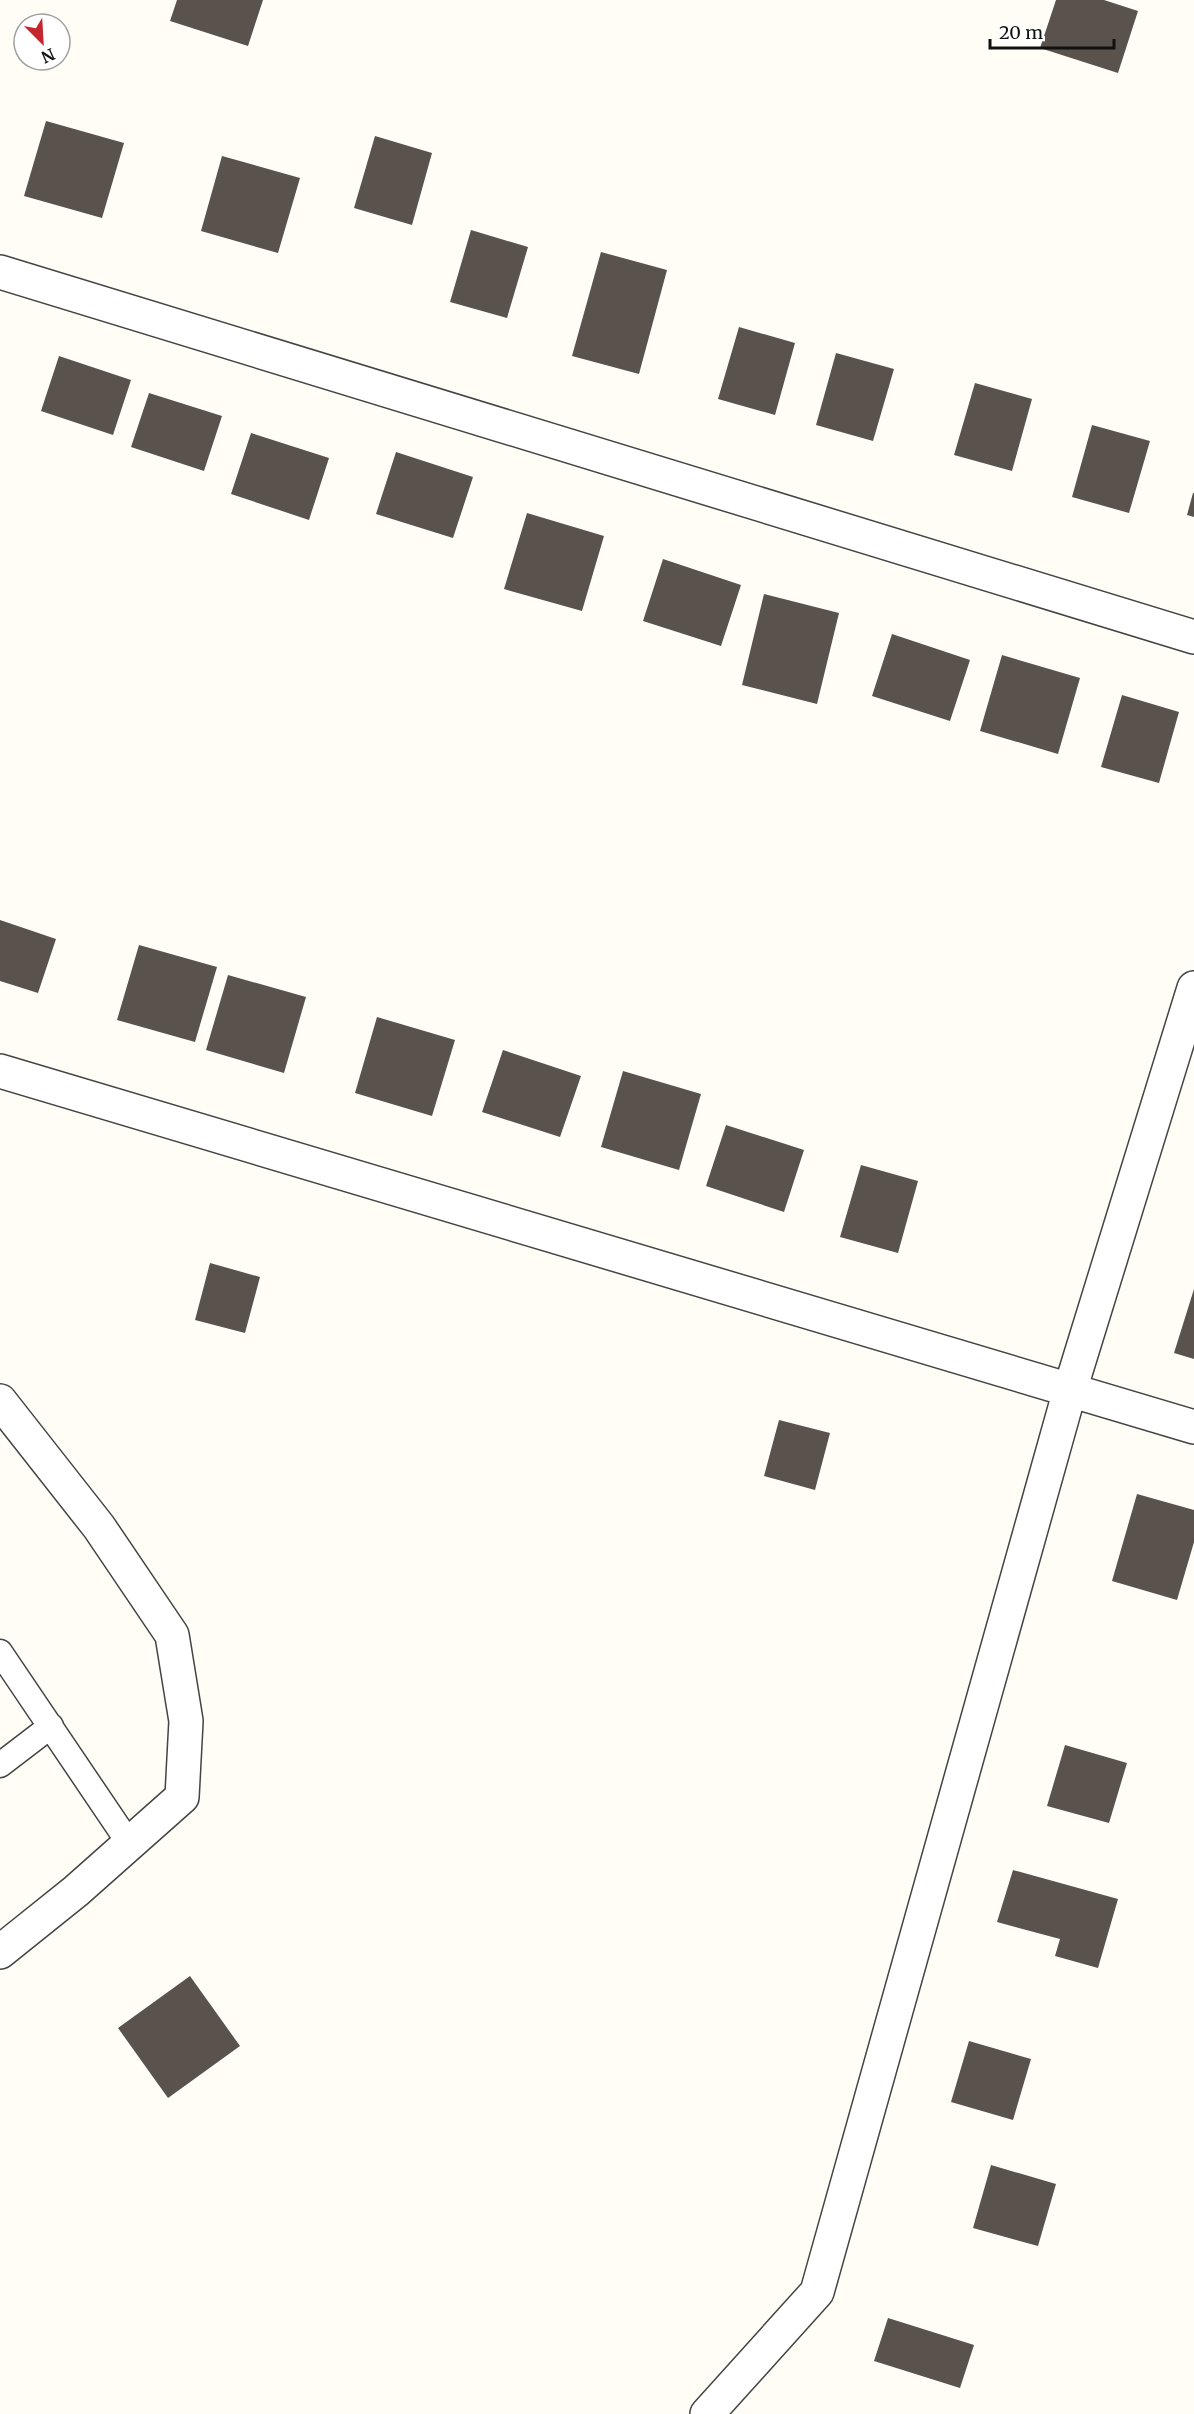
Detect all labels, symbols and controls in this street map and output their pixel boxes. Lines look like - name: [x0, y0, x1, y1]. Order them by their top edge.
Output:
- north arrow: [12, 12, 72, 72]
- scale bar: [990, 12, 1114, 50]
- text: 20 m: [999, 21, 1043, 44]
- text: N: [38, 44, 58, 68]

